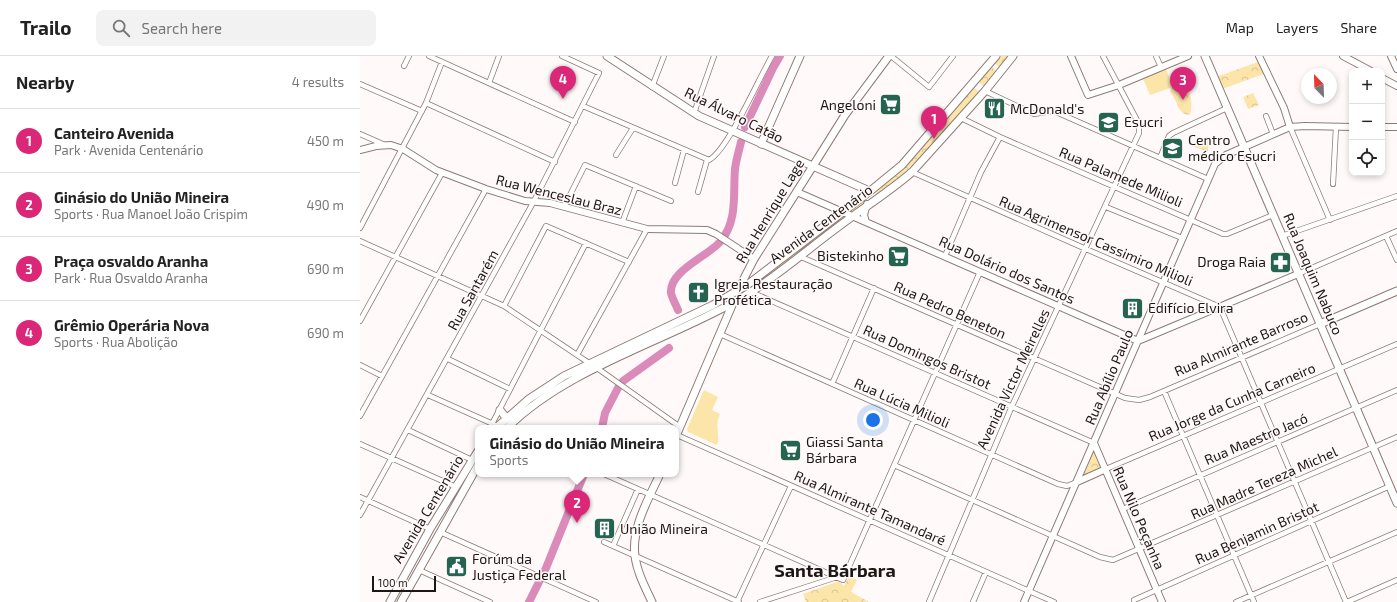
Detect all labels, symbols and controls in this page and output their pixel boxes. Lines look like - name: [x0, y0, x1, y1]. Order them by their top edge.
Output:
- search box: [96, 10, 376, 46]
- text: Trailo: [20, 16, 72, 39]
- icon: search: [110, 17, 132, 39]
- text: Search here: [142, 19, 222, 37]
- text: Map: [1226, 19, 1254, 36]
- text: Layers: [1276, 19, 1318, 36]
- text: Share: [1340, 19, 1377, 36]
- pin: 4: [550, 66, 576, 99]
- pin: 3: [1170, 67, 1196, 100]
- north arrow: [1301, 68, 1337, 104]
- map controls: [1349, 68, 1385, 176]
- button: +: [1349, 68, 1385, 104]
- text: Nearby: [16, 72, 74, 92]
- text: 4 results: [292, 74, 344, 90]
- street label: Rua Álvaro Catão: [682, 83, 786, 146]
- supermarket icon: Angeloni: [878, 92, 904, 118]
- place label: Angeloni: [820, 96, 876, 113]
- restaurant icon: McDonald's: [981, 96, 1007, 122]
- place label: McDonald's: [1010, 100, 1084, 117]
- button: −: [1349, 104, 1385, 140]
- pin: 1: [921, 106, 947, 139]
- school or university icon: Esucri: [1095, 109, 1121, 135]
- place label: Esucri: [1124, 113, 1163, 130]
- text: Canteiro Avenida: [54, 124, 174, 142]
- place label: Centro médico Esucri: [1188, 131, 1276, 164]
- text: 1: [26, 133, 32, 149]
- text: 450 m: [307, 133, 344, 149]
- school or university icon: Centro médico Esucri: [1159, 135, 1185, 161]
- button: locate: [1349, 140, 1385, 176]
- text: Park · Avenida Centenário: [54, 142, 203, 158]
- street label: Rua Palamede Milioli: [1057, 143, 1186, 210]
- street label: Rua Henrique Lage: [732, 156, 807, 266]
- street label: Rua Wenceslau Braz: [494, 171, 624, 218]
- street label: Avenida Centenário: [766, 181, 876, 267]
- text: Ginásio do União Mineira: [54, 188, 229, 206]
- street label: Rua Agrimensor Cassimiro Milioli: [997, 192, 1196, 289]
- text: 2: [25, 197, 33, 213]
- text: 490 m: [306, 197, 344, 213]
- text: Sports · Rua Manoel João Crispim: [54, 206, 248, 222]
- street label: Rua Joaquim Nabuco: [1280, 210, 1347, 337]
- street label: Rua Dolário dos Santos: [937, 232, 1078, 307]
- supermarket icon: Bistekinho: [886, 243, 912, 269]
- street label: Rua Santarém: [443, 247, 502, 333]
- place label: Bistekinho: [817, 247, 884, 264]
- pharmacy icon: Droga Raia: [1268, 249, 1294, 275]
- text: Praça osvaldo Aranha: [54, 252, 208, 270]
- place label: Droga Raia: [1197, 253, 1266, 270]
- text: 3: [25, 261, 33, 277]
- text: 690 m: [307, 261, 344, 277]
- text: Park · Rua Osvaldo Aranha: [54, 270, 208, 286]
- place label: Igreja Restauração Profética: [714, 275, 833, 308]
- street label: Rua Pedro Beneton: [892, 277, 1009, 342]
- church icon: Igreja Restauração Profética: [685, 279, 711, 305]
- building icon: Edifício Elvira: [1120, 295, 1146, 321]
- place label: Edifício Elvira: [1148, 299, 1233, 316]
- street label: Avenida Victor Meirelles: [972, 306, 1053, 452]
- street label: Rua Almirante Barroso: [1171, 308, 1310, 379]
- text: Grêmio Operária Nova: [54, 316, 209, 334]
- street label: Rua Domingos Bristot: [861, 321, 994, 392]
- text: 4: [25, 325, 33, 341]
- text: 690 m: [307, 325, 344, 341]
- street label: Rua Abílio Paulo: [1081, 327, 1136, 427]
- text: Sports · Rua Abolição: [54, 334, 178, 350]
- street label: Rua Jorge da Cunha Carneiro: [1146, 359, 1318, 444]
- street label: Rua Lúcia Milioli: [852, 374, 953, 431]
- street label: Rua Maestro Jacó: [1202, 409, 1310, 468]
- your location: [863, 410, 883, 430]
- popup: [475, 425, 679, 477]
- place label: Giassi Santa Bárbara: [806, 433, 883, 466]
- text: Ginásio do União Mineira: [489, 434, 665, 452]
- supermarket icon: Giassi Santa Bárbara: [777, 437, 803, 463]
- street label: Rua Madre Tereza Michel: [1188, 442, 1340, 523]
- street label: Avenida Centenário: [389, 452, 467, 566]
- text: Sports: [489, 452, 528, 468]
- street label: Rua Nilo Peçanha: [1109, 464, 1169, 572]
- street label: Rua Almirante Tamandaré: [792, 466, 949, 549]
- pin: 2: [564, 490, 590, 523]
- street label: Rua Benjamin Bristot: [1192, 498, 1321, 567]
- building icon: União Mineira: [591, 516, 617, 542]
- place label: União Mineira: [620, 520, 708, 537]
- place label: Forúm da Justiça Federal: [472, 550, 567, 584]
- public building icon: Forúm da Justiça Federal: [444, 554, 470, 580]
- district label: Santa Bárbara: [774, 559, 896, 581]
- scale bar: [372, 574, 436, 593]
- text: 100 m: [378, 576, 408, 589]

